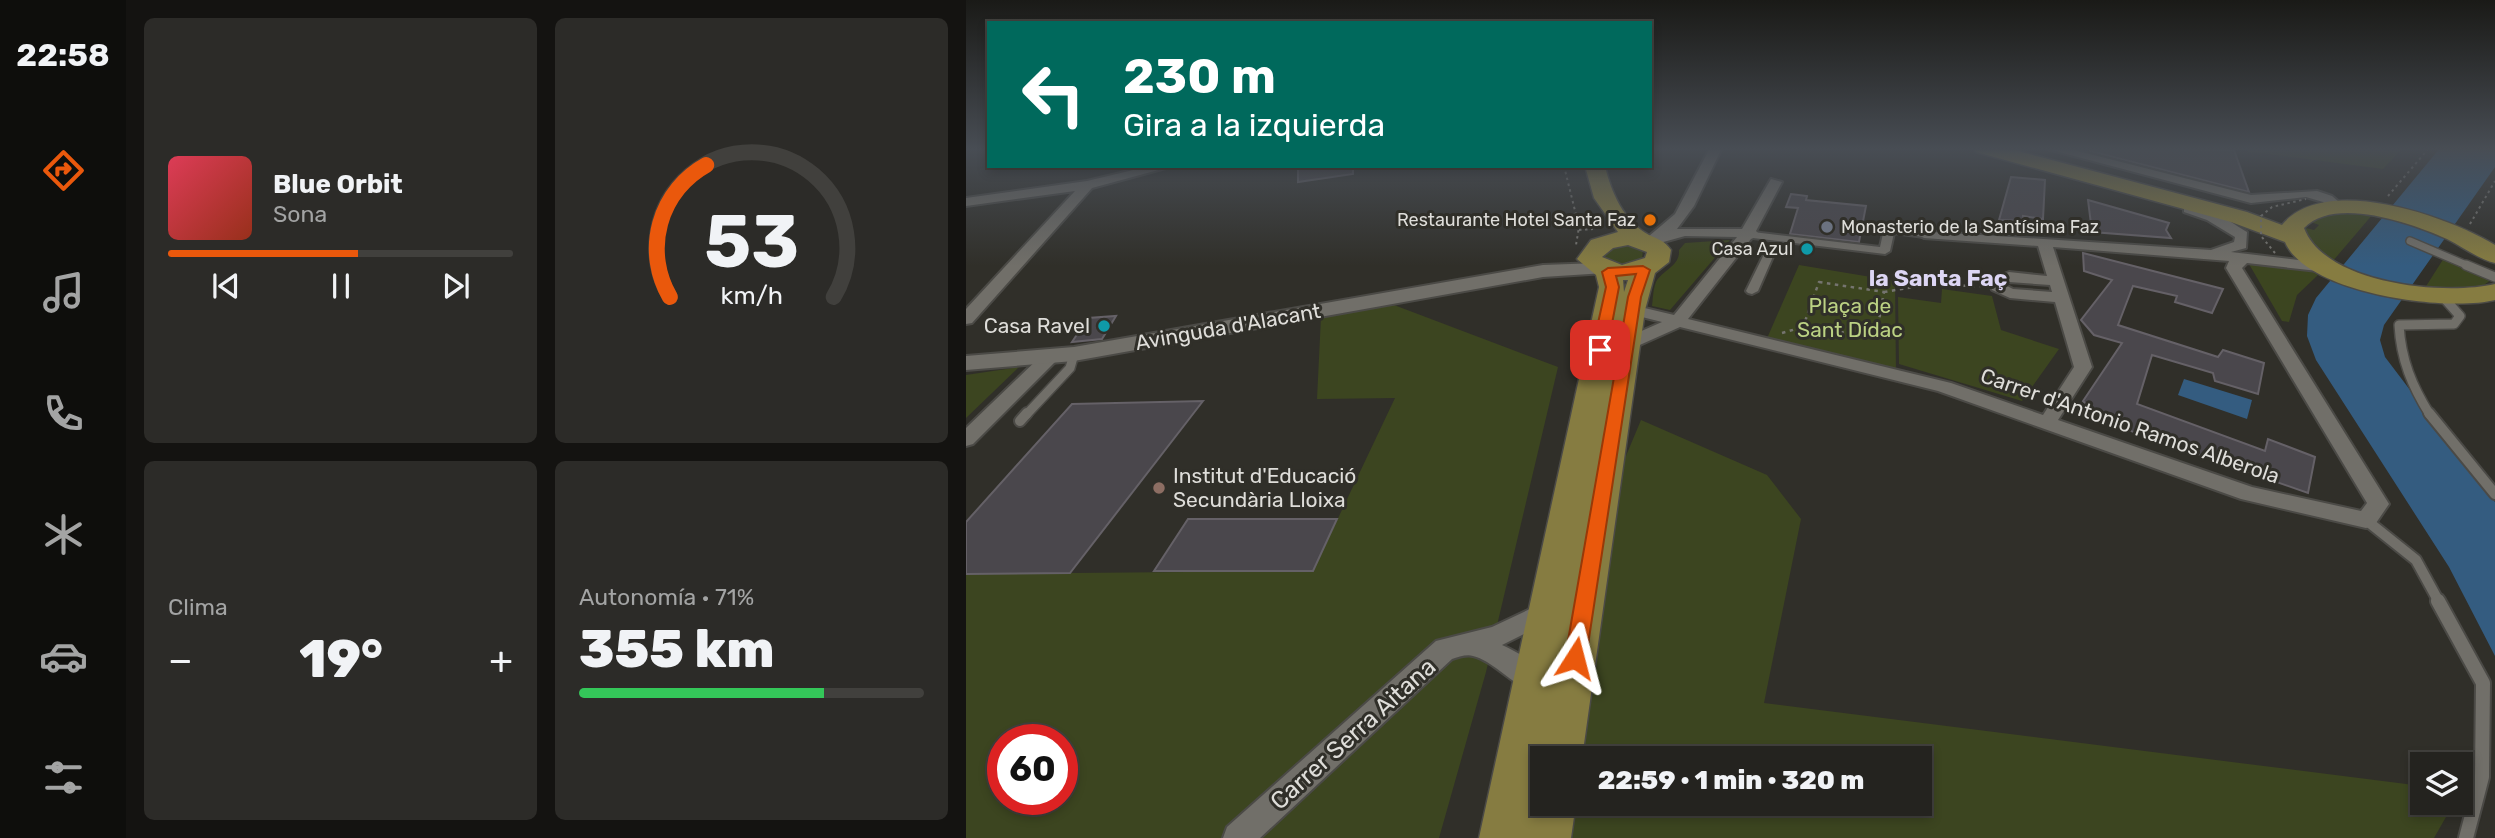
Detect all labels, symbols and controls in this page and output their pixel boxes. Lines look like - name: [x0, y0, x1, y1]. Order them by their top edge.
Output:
- text: 22:58: [16, 36, 110, 74]
- text: 230 m: [1123, 47, 1276, 105]
- icon: left: [1008, 49, 1099, 140]
- text: Gira a la izquierda: [1123, 106, 1385, 144]
- icon: directions: [39, 146, 88, 195]
- text: Blue Orbit: [273, 169, 403, 200]
- text: 53: [704, 199, 799, 285]
- text: Sona: [273, 200, 327, 228]
- place label: Restaurante Hotel Santa Faz: [1397, 209, 1636, 231]
- marker: Restaurante Hotel Santa Faz: [1642, 212, 1658, 228]
- place label: Monasterio de la Santísima Faz: [1841, 216, 2099, 238]
- marker: Monasterio de la Santísima Faz: [1819, 219, 1835, 235]
- place label: Casa Azul: [1712, 238, 1793, 260]
- marker: Casa Azul: [1799, 241, 1815, 257]
- district label: la Santa Faç: [1869, 264, 2007, 292]
- icon: previous: [207, 267, 245, 305]
- icon: pause: [322, 267, 360, 305]
- icon: next: [437, 267, 475, 305]
- icon: music: [39, 268, 88, 317]
- text: km/h: [720, 281, 783, 310]
- park label: Plaça de Sant Dídac: [1797, 293, 1903, 342]
- street label: Avinguda d'Alacant: [1133, 298, 1322, 355]
- place label: Casa Ravel: [984, 313, 1090, 338]
- marker: Casa Ravel: [1096, 318, 1112, 334]
- pin: [1570, 320, 1630, 380]
- icon: arrive: [1581, 331, 1619, 369]
- street label: Carrer d'Antonio Ramos Alberola: [1977, 362, 2283, 489]
- icon: phone: [39, 389, 88, 438]
- place label: Institut d'Educació Secundària Lloixa: [1173, 463, 1356, 512]
- marker: Institut d'Educació Secundària Lloixa: [1151, 480, 1167, 496]
- icon: climate: [39, 510, 88, 559]
- text: Autonomía · 71%: [579, 583, 754, 611]
- text: Clima: [168, 593, 228, 621]
- text: 355 km: [579, 618, 775, 680]
- position arrow: [1538, 621, 1612, 695]
- text: 19°: [299, 628, 383, 690]
- icon: car: [39, 632, 88, 681]
- text: −: [168, 637, 193, 683]
- text: +: [489, 637, 513, 683]
- street label: Carrer Serra Aitana: [1265, 653, 1441, 815]
- speed limit sign: 60: [987, 724, 1078, 815]
- map controls: [2410, 752, 2473, 815]
- button: layers: [2410, 752, 2473, 815]
- icon: filters: [39, 753, 88, 802]
- text: 22:59 · 1 min · 320 m: [1598, 765, 1864, 796]

